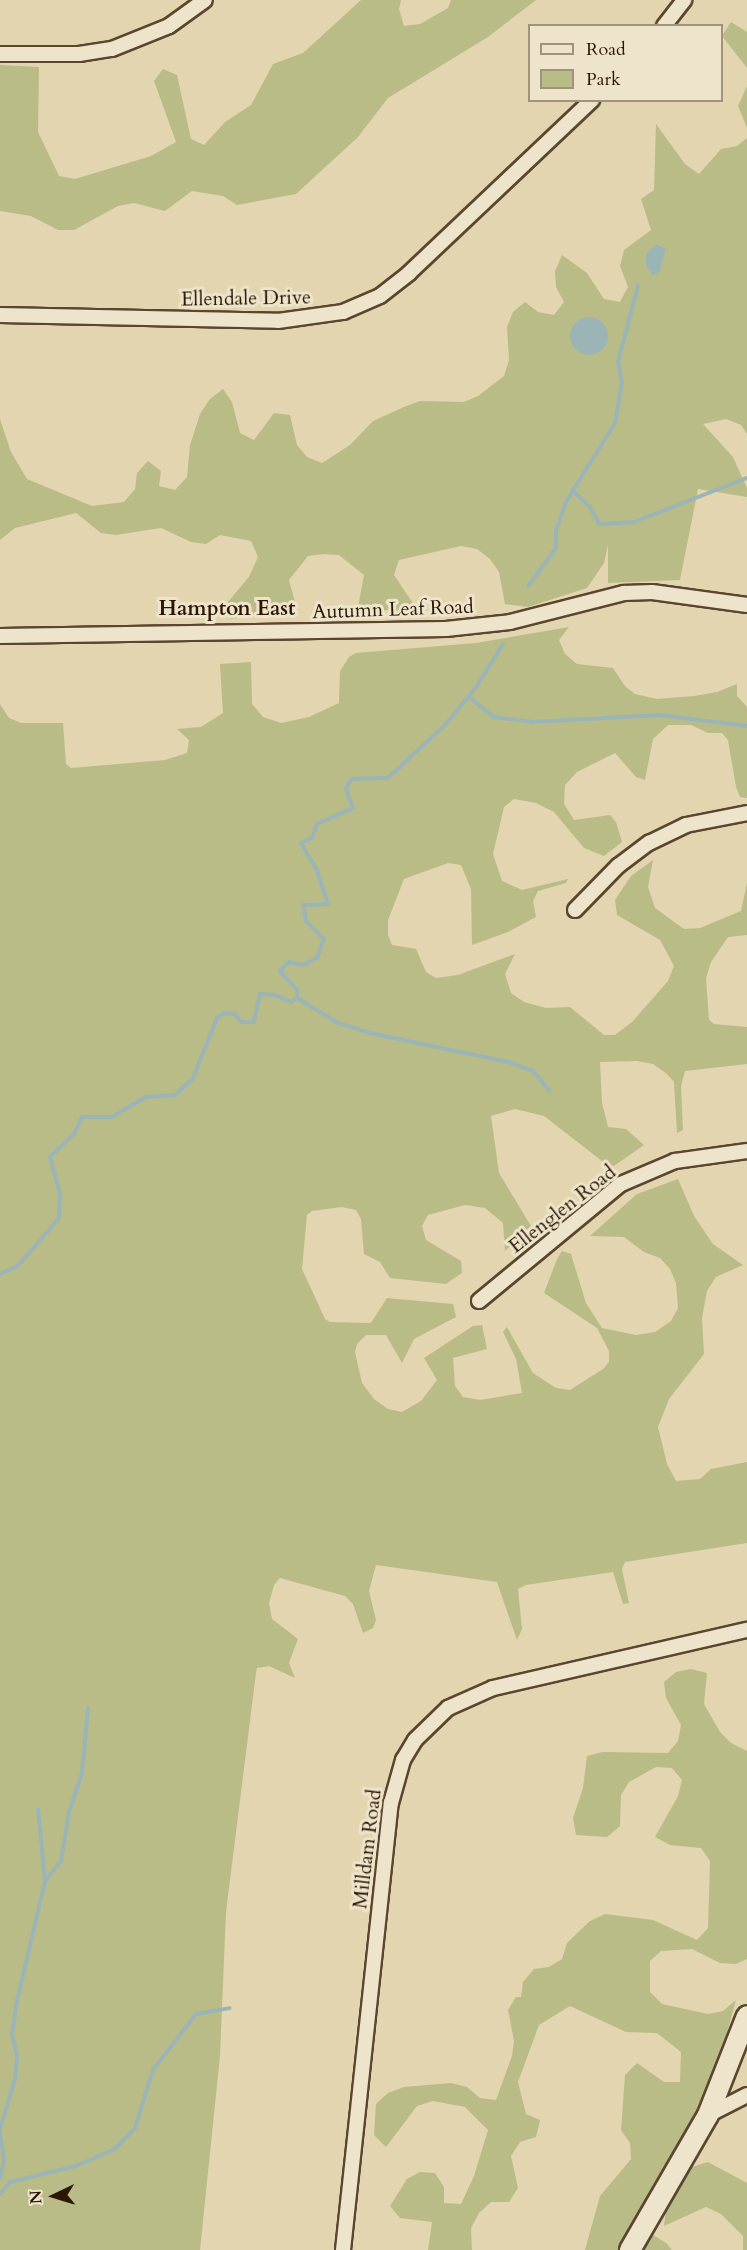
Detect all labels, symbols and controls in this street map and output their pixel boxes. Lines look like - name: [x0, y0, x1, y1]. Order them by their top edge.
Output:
- legend: [528, 24, 723, 102]
- text: Road: [586, 37, 626, 62]
- text: Park: [586, 67, 621, 92]
- street label: Ellendale Drive: [181, 285, 311, 311]
- street label: Autumn Leaf Road: [312, 594, 474, 624]
- district label: Hampton East: [158, 596, 296, 622]
- street label: Ellenglen Road: [504, 1160, 620, 1258]
- street label: Milldam Road: [348, 1788, 386, 1910]
- north arrow: [24, 2166, 84, 2226]
- text: N: [25, 2190, 48, 2205]

